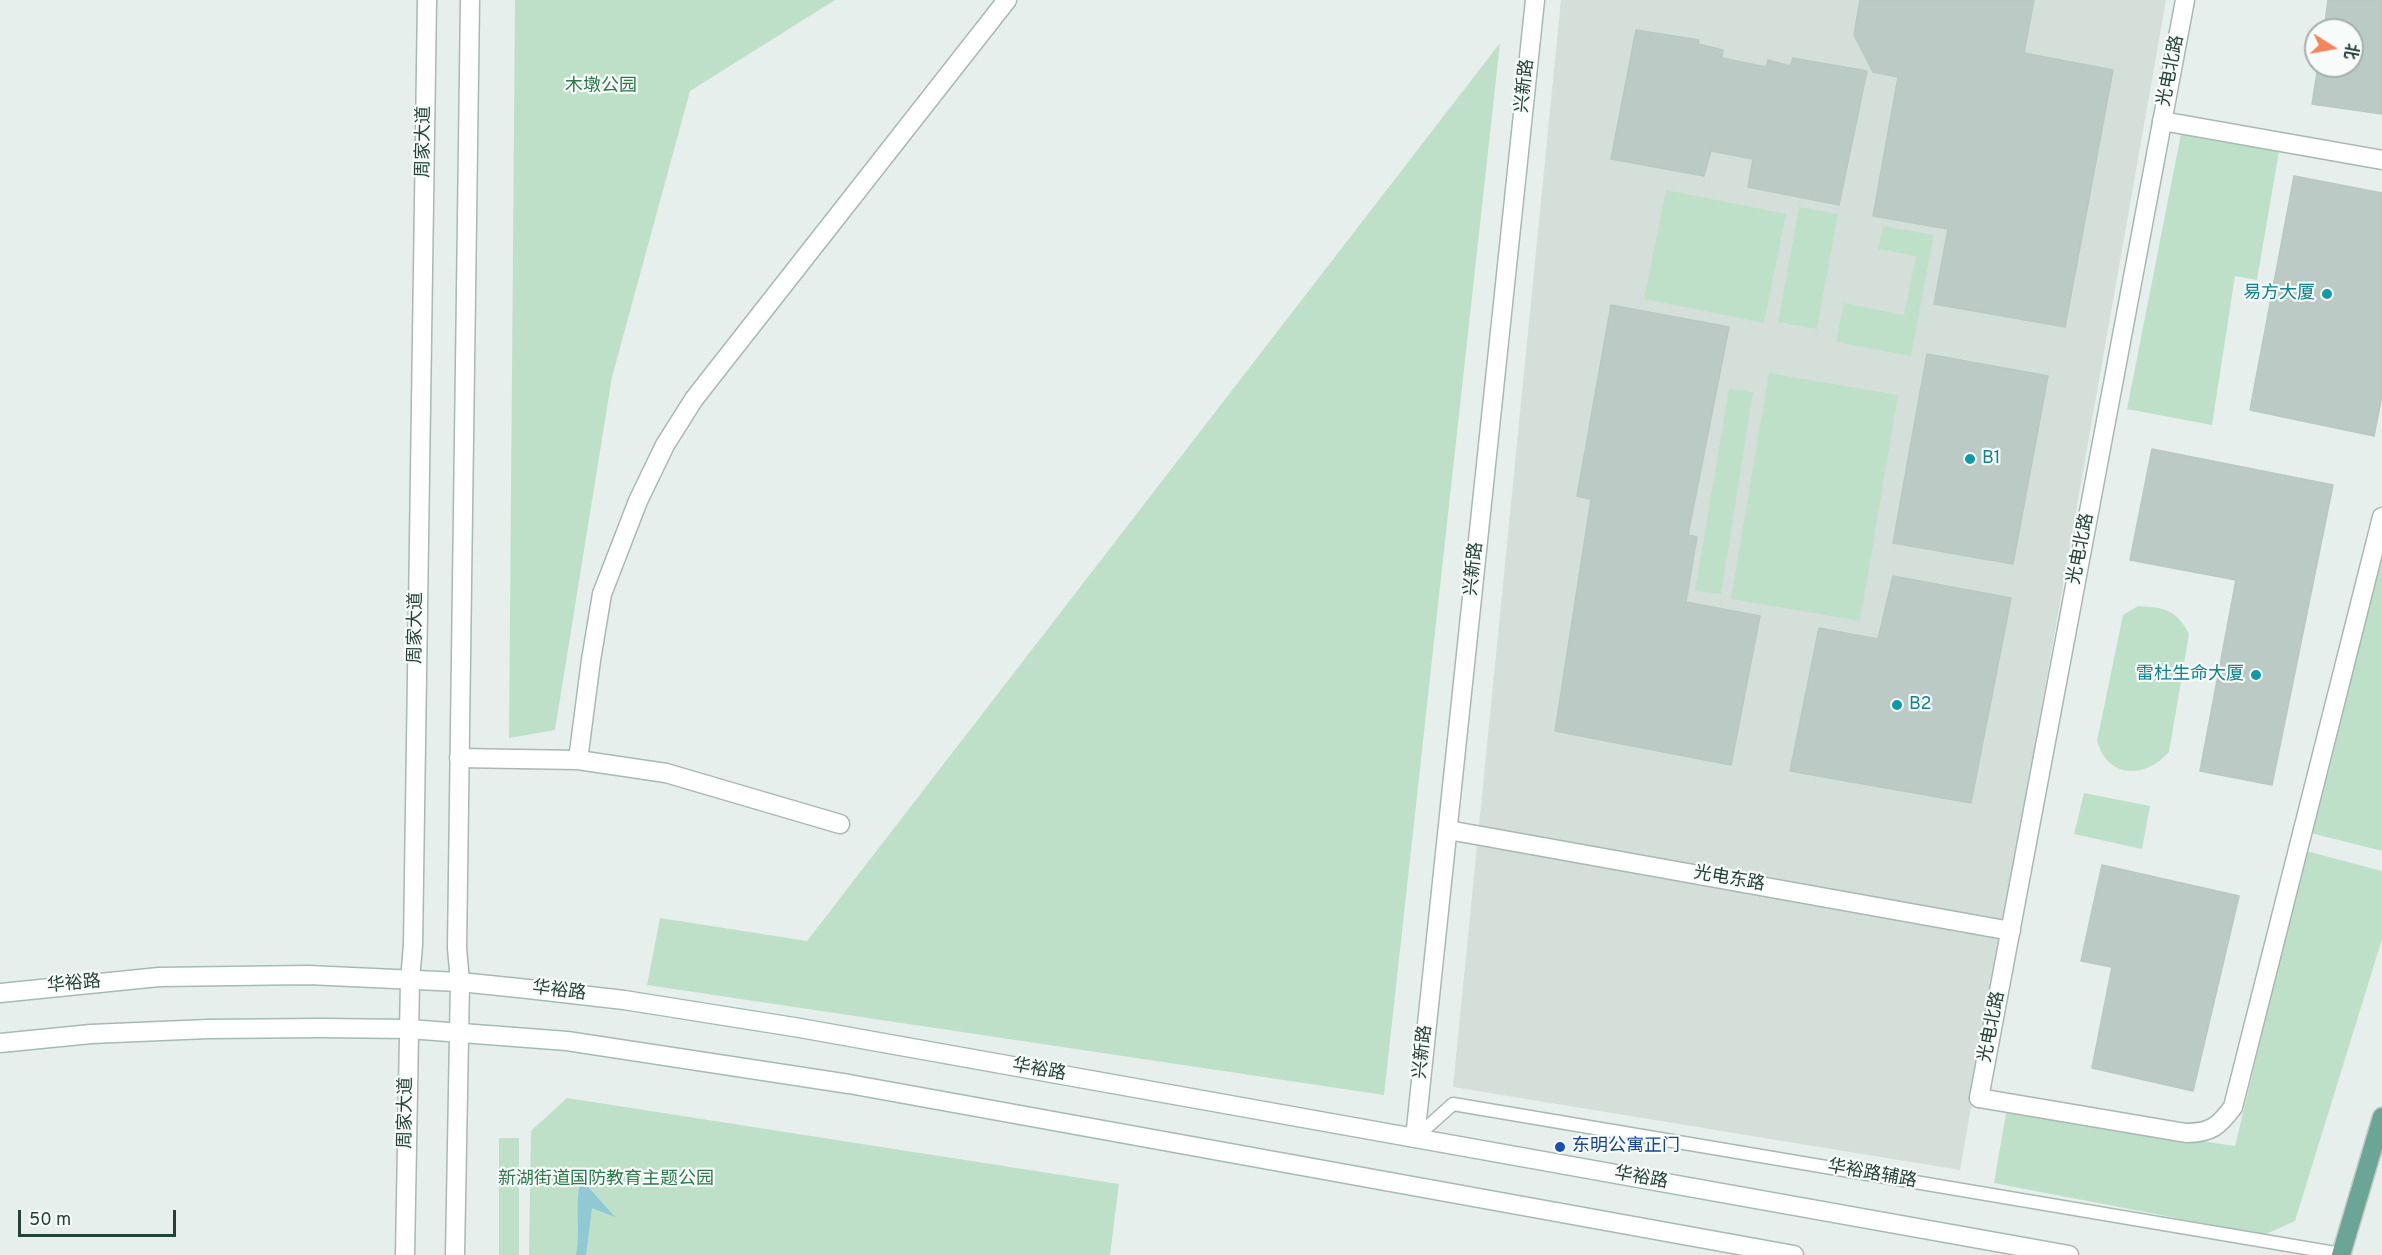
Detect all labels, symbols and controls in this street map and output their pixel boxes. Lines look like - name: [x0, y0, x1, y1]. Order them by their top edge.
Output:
- north arrow: [2304, 18, 2364, 78]
- street label: 光电北路: [2155, 34, 2189, 108]
- text: 北: [2338, 41, 2361, 61]
- street label: 兴新路: [1512, 58, 1540, 114]
- park label: 木墩公园: [565, 76, 637, 98]
- street label: 周家大道: [414, 106, 436, 178]
- place label: 易方大厦: [2243, 283, 2315, 305]
- marker: 易方大厦: [2320, 287, 2334, 301]
- place label: B1: [1982, 448, 2000, 470]
- marker: B1: [1963, 452, 1977, 466]
- street label: 光电北路: [2065, 512, 2099, 586]
- street label: 兴新路: [1461, 541, 1489, 597]
- street label: 周家大道: [406, 592, 428, 664]
- place label: 雷杜生命大厦: [2136, 664, 2244, 686]
- marker: 雷杜生命大厦: [2249, 668, 2263, 682]
- place label: B2: [1909, 694, 1931, 716]
- marker: B2: [1890, 698, 1904, 712]
- street label: 光电东路: [1692, 863, 1766, 897]
- street label: 华裕路: [46, 972, 102, 998]
- street label: 华裕路: [531, 978, 587, 1006]
- street label: 光电北路: [1976, 990, 2010, 1064]
- street label: 兴新路: [1410, 1024, 1438, 1080]
- street label: 华裕路: [1011, 1056, 1067, 1086]
- street label: 周家大道: [396, 1077, 418, 1149]
- place label: 东明公寓正门: [1572, 1136, 1680, 1158]
- marker: 东明公寓正门: [1553, 1140, 1567, 1154]
- street label: 华裕路辅路: [1826, 1157, 1918, 1193]
- street label: 华裕路: [1613, 1164, 1669, 1194]
- park label: 新湖街道国防教育主题公园: [498, 1169, 714, 1191]
- scale bar: [21, 1198, 178, 1236]
- text: 50 m: [29, 1209, 71, 1232]

